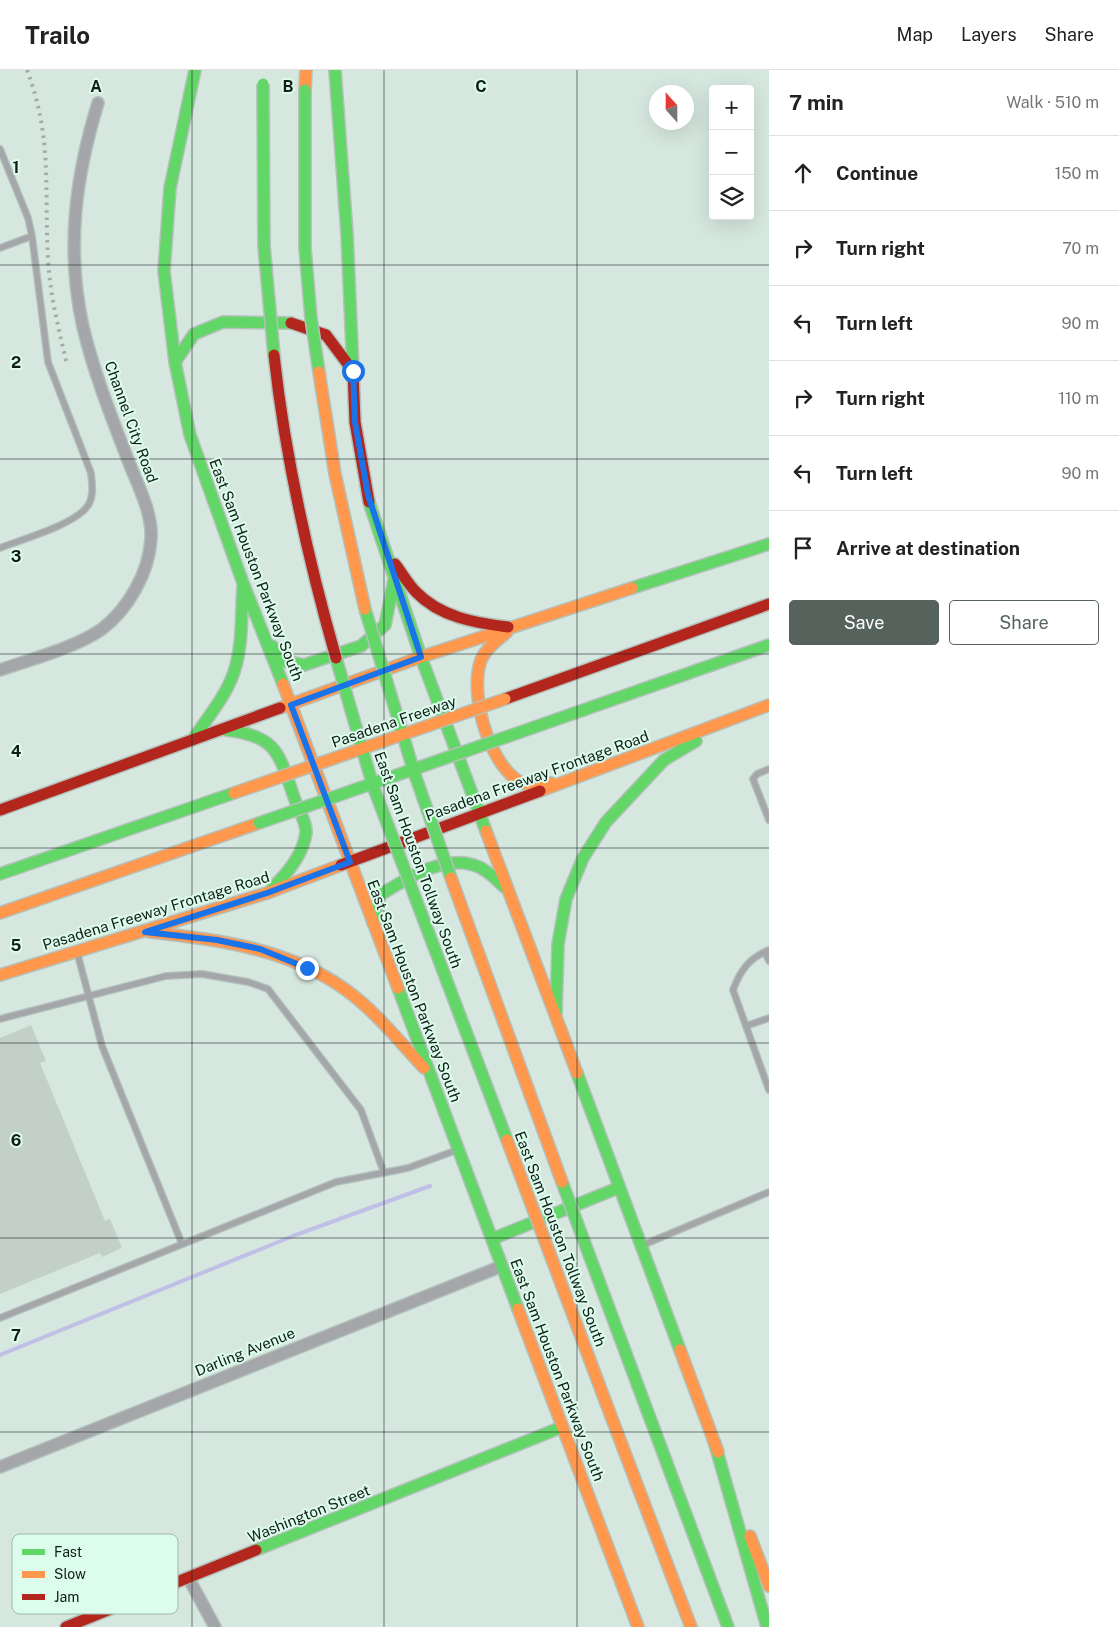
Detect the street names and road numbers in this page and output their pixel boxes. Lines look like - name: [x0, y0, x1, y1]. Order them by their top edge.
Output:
- street label: Channel City Road: [102, 359, 161, 485]
- street label: East Sam Houston Parkway South: [206, 456, 307, 683]
- street label: Pasadena Freeway: [329, 692, 458, 751]
- street label: Pasadena Freeway Frontage Road: [423, 727, 651, 824]
- street label: East Sam Houston Tollway South: [371, 749, 466, 971]
- street label: Pasadena Freeway Frontage Road: [40, 868, 271, 953]
- street label: East Sam Houston Parkway South: [364, 877, 465, 1104]
- street label: East Sam Houston Tollway South: [511, 1129, 610, 1349]
- street label: East Sam Houston Parkway South: [507, 1256, 608, 1483]
- street label: Darling Avenue: [192, 1324, 297, 1379]
- street label: Washington Street: [245, 1481, 373, 1546]

